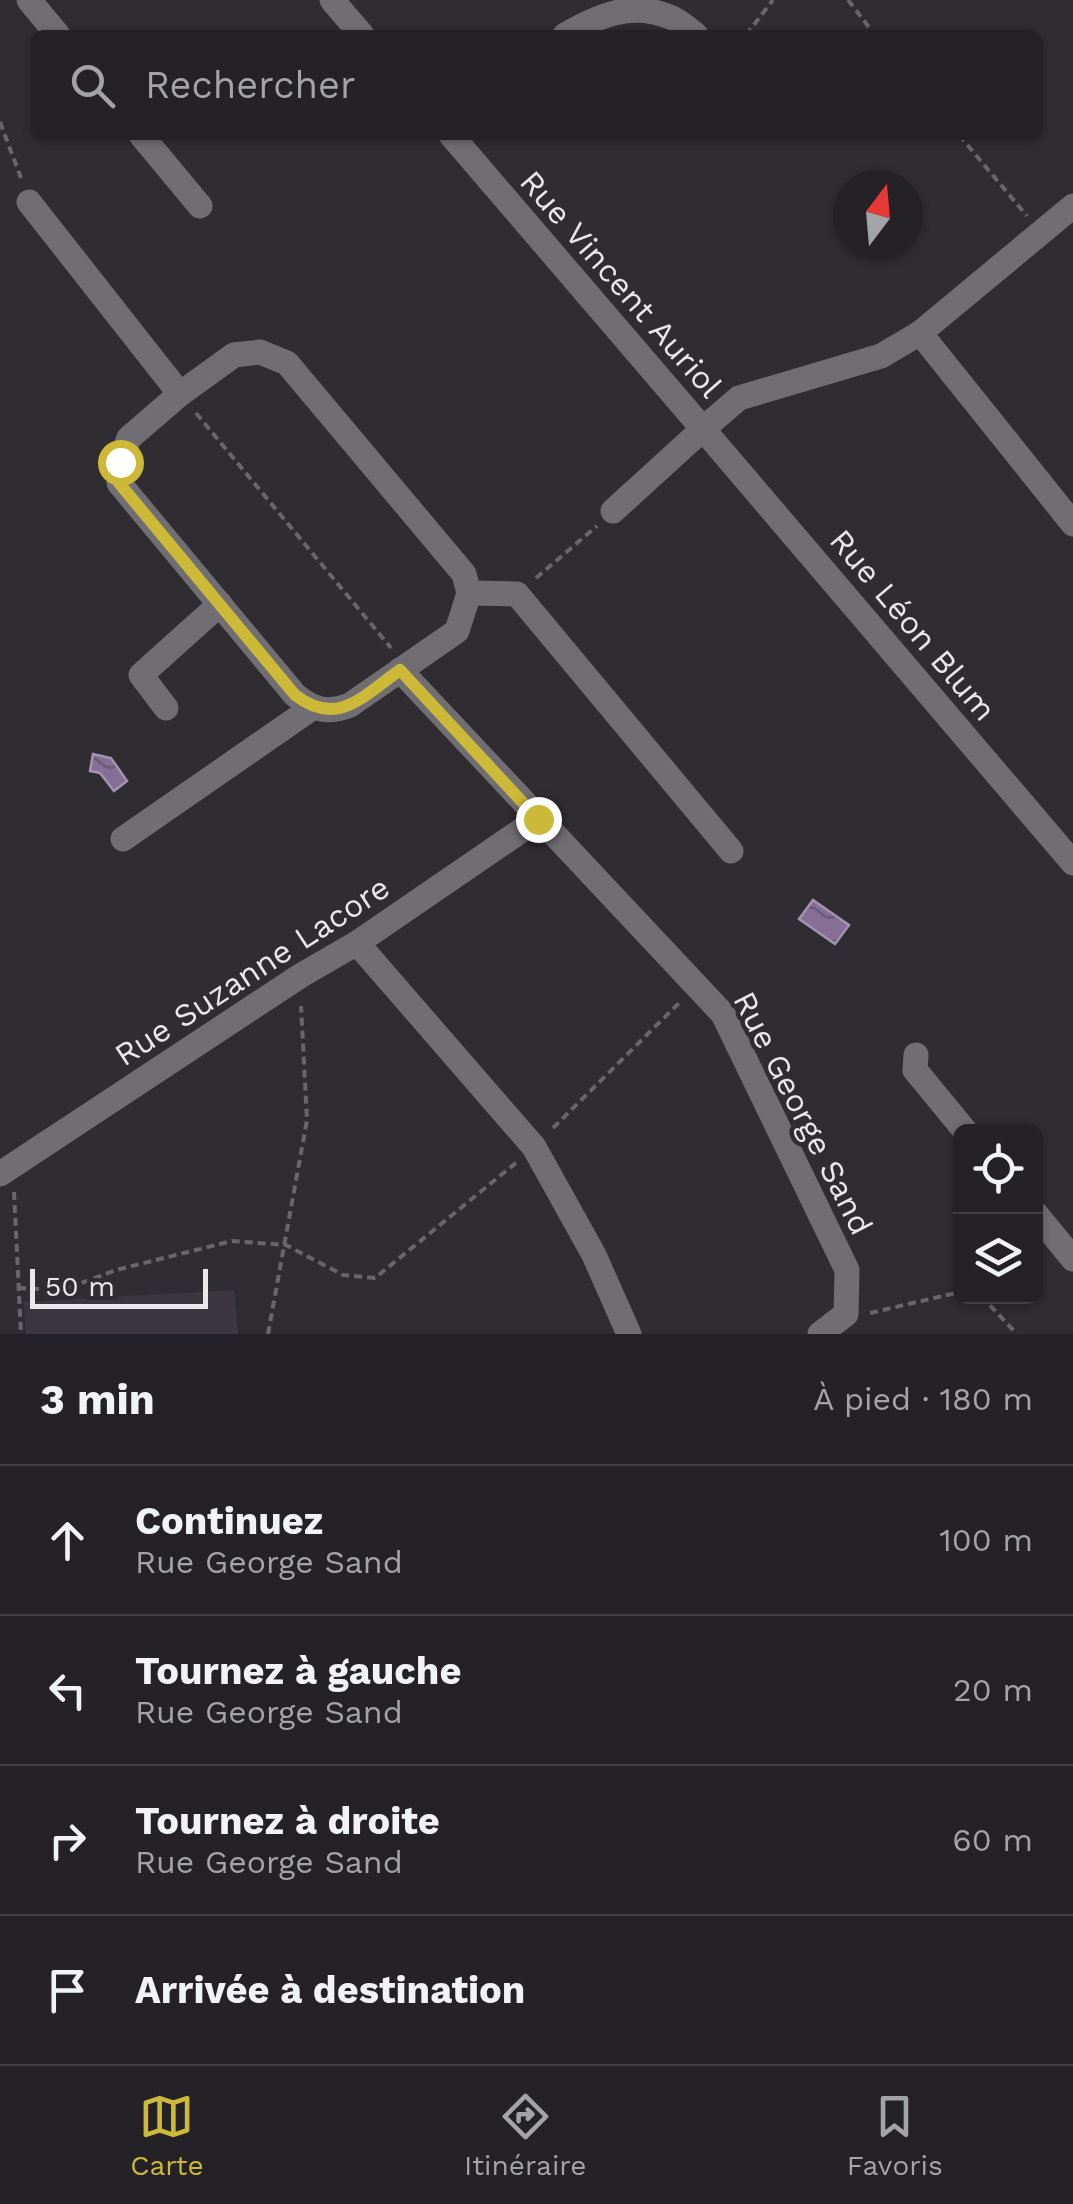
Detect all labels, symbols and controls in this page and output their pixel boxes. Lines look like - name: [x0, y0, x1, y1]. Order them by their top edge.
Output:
- search box: [30, 30, 1043, 140]
- icon: search: [65, 58, 120, 113]
- text: Rechercher: [145, 63, 355, 107]
- street label: Rue Vincent Auriol: [512, 163, 730, 405]
- north arrow: [833, 170, 923, 260]
- route start: [98, 440, 144, 486]
- street label: Rue Léon Blum: [822, 522, 1004, 728]
- route end: [516, 797, 562, 843]
- street label: Rue Suzanne Lacore: [108, 868, 396, 1074]
- street label: Rue George Sand: [725, 985, 881, 1241]
- map controls: [953, 1124, 1043, 1304]
- button: locate: [953, 1124, 1043, 1214]
- button: layers: [953, 1214, 1043, 1304]
- scale bar: [30, 1264, 208, 1308]
- text: 50 m: [45, 1270, 115, 1303]
- text: 3 min: [40, 1375, 155, 1424]
- text: À pied · 180 m: [813, 1380, 1033, 1418]
- text: Continuez: [135, 1499, 323, 1543]
- icon: ahead: [40, 1513, 95, 1568]
- text: 100 m: [939, 1521, 1033, 1559]
- text: Rue George Sand: [135, 1543, 403, 1581]
- text: Tournez à gauche: [135, 1649, 461, 1693]
- icon: left: [40, 1663, 95, 1718]
- text: 20 m: [953, 1671, 1033, 1709]
- text: Rue George Sand: [135, 1693, 403, 1731]
- text: Tournez à droite: [135, 1799, 440, 1843]
- icon: right: [40, 1813, 95, 1868]
- text: 60 m: [952, 1821, 1033, 1859]
- text: Rue George Sand: [135, 1843, 403, 1881]
- icon: arrive: [40, 1963, 95, 2018]
- text: Arrivée à destination: [135, 1968, 525, 2012]
- tab: Carte: [130, 2089, 204, 2182]
- tab: Itinéraire: [464, 2089, 586, 2182]
- tab: Favoris: [847, 2089, 943, 2182]

